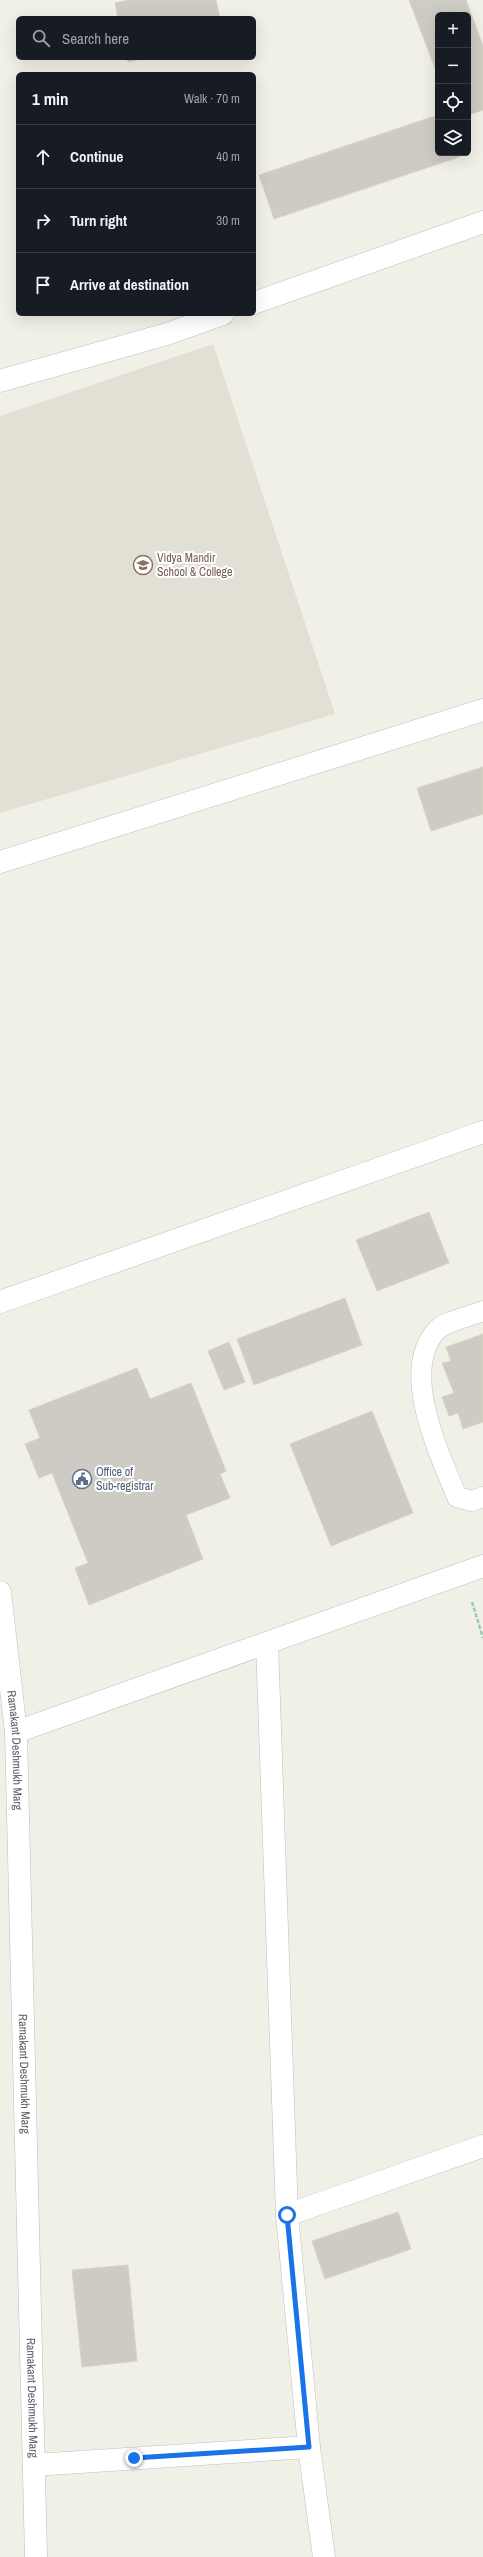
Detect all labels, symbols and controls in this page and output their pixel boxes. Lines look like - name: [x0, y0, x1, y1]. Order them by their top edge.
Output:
- map controls: [435, 12, 471, 156]
- button: +: [435, 12, 471, 48]
- search box: [16, 16, 256, 60]
- icon: search: [30, 27, 52, 49]
- text: Search here: [62, 28, 129, 49]
- button: −: [435, 48, 471, 84]
- button: locate: [435, 84, 471, 120]
- text: 1 min: [32, 87, 68, 110]
- text: Walk · 70 m: [184, 90, 240, 107]
- button: layers: [435, 120, 471, 156]
- icon: ahead: [32, 146, 54, 168]
- text: Continue: [70, 146, 123, 167]
- text: 40 m: [216, 148, 240, 165]
- icon: right: [32, 210, 54, 232]
- text: Turn right: [70, 210, 127, 231]
- text: 30 m: [216, 212, 240, 229]
- icon: arrive: [32, 274, 54, 296]
- text: Arrive at destination: [70, 274, 189, 295]
- place label: Vidya Mandir School & College: [157, 550, 232, 580]
- school or university icon: Vidya Mandir School & College: [132, 554, 154, 576]
- place label: Office of Sub-registrar: [96, 1464, 154, 1494]
- public building icon: Office of Sub-registrar: [71, 1468, 93, 1490]
- street label: Ramakant Deshmukh Marg: [3, 1689, 26, 1811]
- street label: Ramakant Deshmukh Marg: [15, 2014, 34, 2135]
- route start: [278, 2206, 296, 2224]
- street label: Ramakant Deshmukh Marg: [23, 2338, 42, 2459]
- route end: [125, 2449, 143, 2467]

